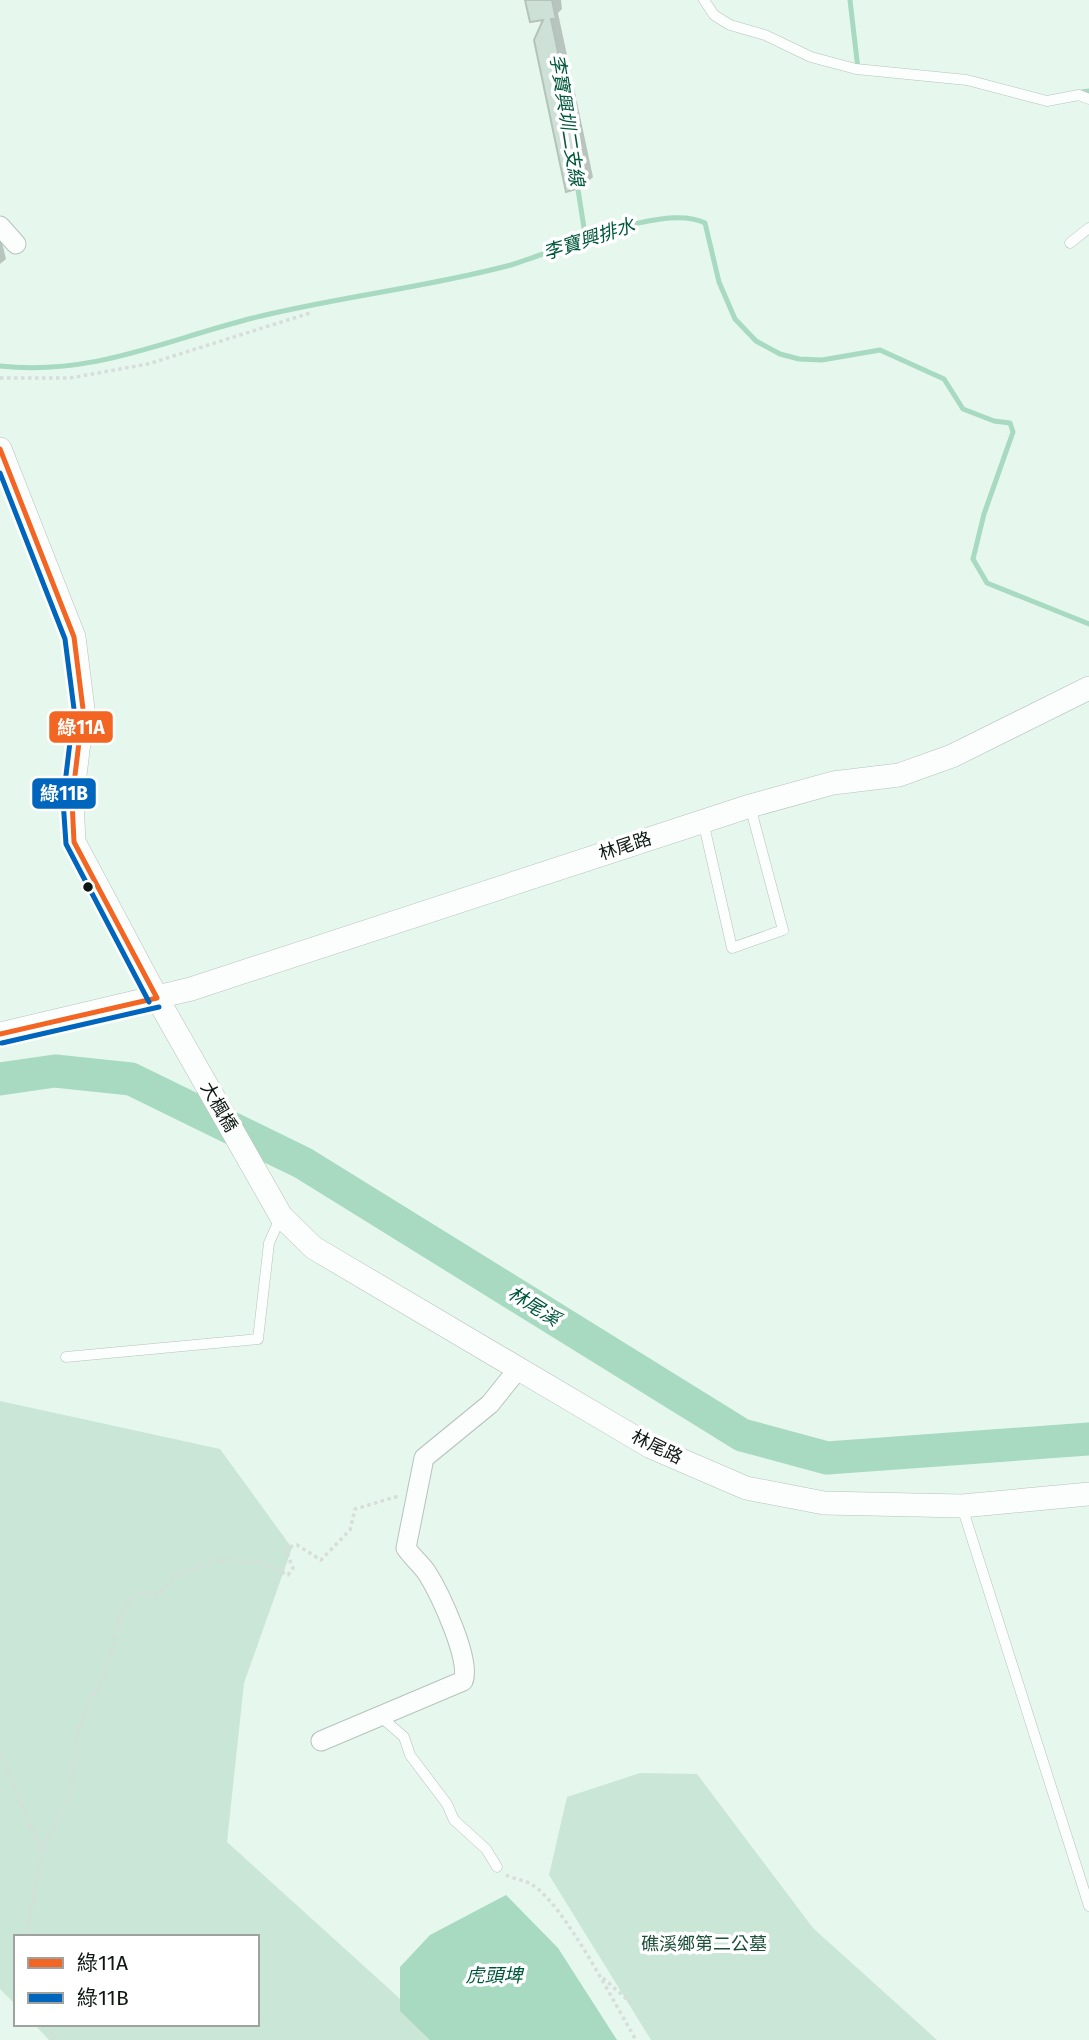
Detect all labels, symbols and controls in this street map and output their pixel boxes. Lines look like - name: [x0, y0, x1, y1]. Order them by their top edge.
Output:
- water label: 李寶興圳二支線: [545, 53, 589, 189]
- water label: 李寶興排水: [540, 213, 639, 265]
- line badge: 綠11A: [48, 710, 114, 744]
- text: 綠11A: [57, 716, 106, 739]
- line badge: 綠11B: [31, 777, 97, 810]
- text: 綠11B: [40, 782, 88, 805]
- street label: 林尾路: [596, 827, 654, 865]
- unlabelled marker: [81, 880, 95, 894]
- street label: 大楓橋: [196, 1078, 242, 1136]
- water label: 林尾溪: [504, 1281, 567, 1332]
- street label: 林尾路: [628, 1425, 686, 1469]
- park label: 礁溪鄉第二公墓: [641, 1933, 767, 1955]
- legend: [14, 1935, 259, 2026]
- text: 綠11A: [77, 1950, 128, 1976]
- water label: 虎頭埤: [465, 1964, 524, 1987]
- text: 綠11B: [77, 1985, 129, 2011]

